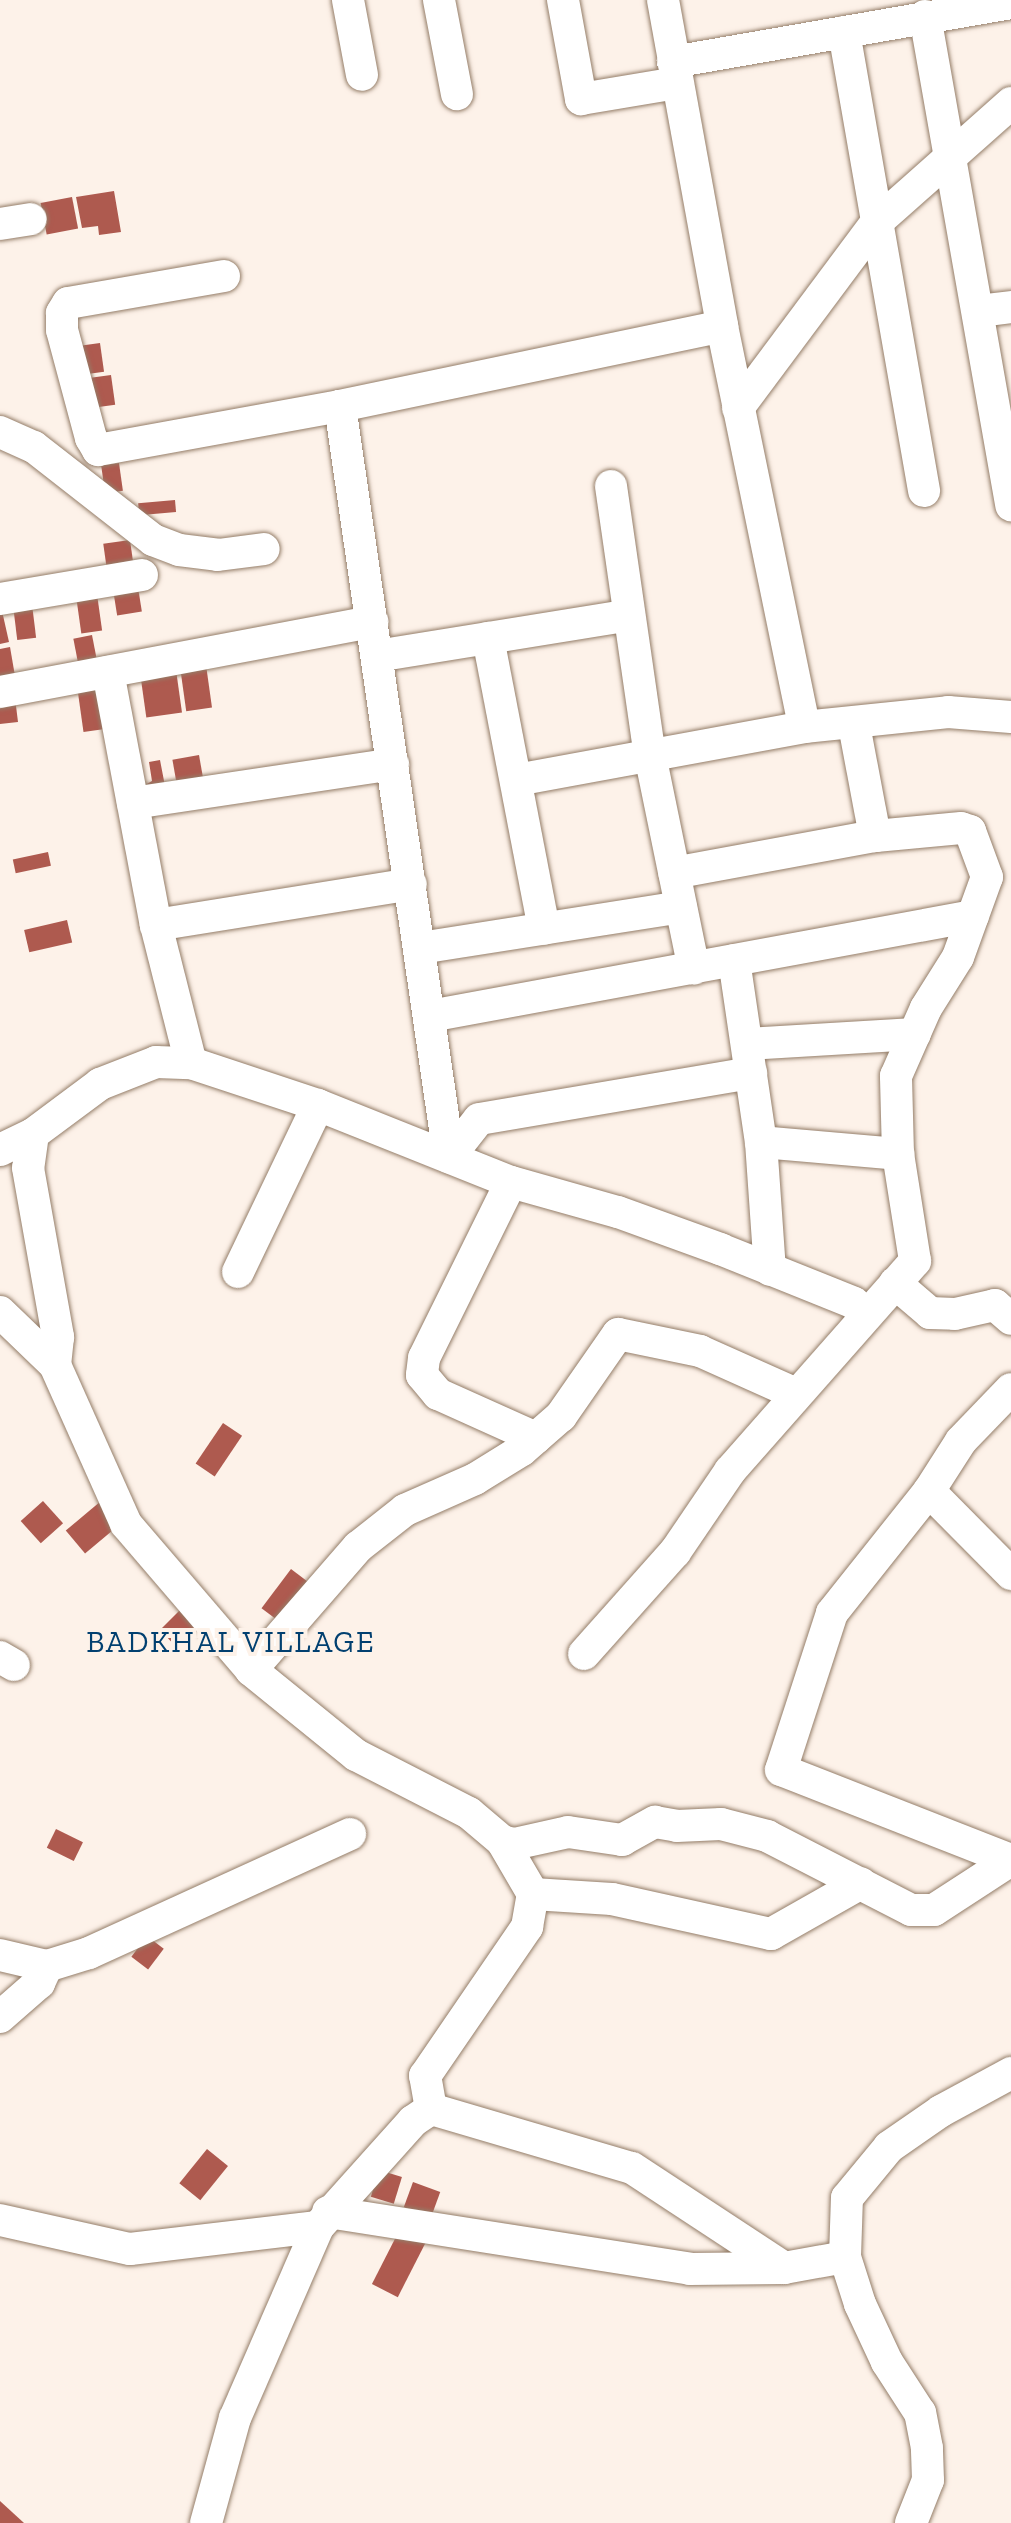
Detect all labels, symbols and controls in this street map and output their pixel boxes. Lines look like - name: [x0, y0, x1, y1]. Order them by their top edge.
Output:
- district label: BADKHAL VILLAGE: [85, 1624, 377, 1660]

